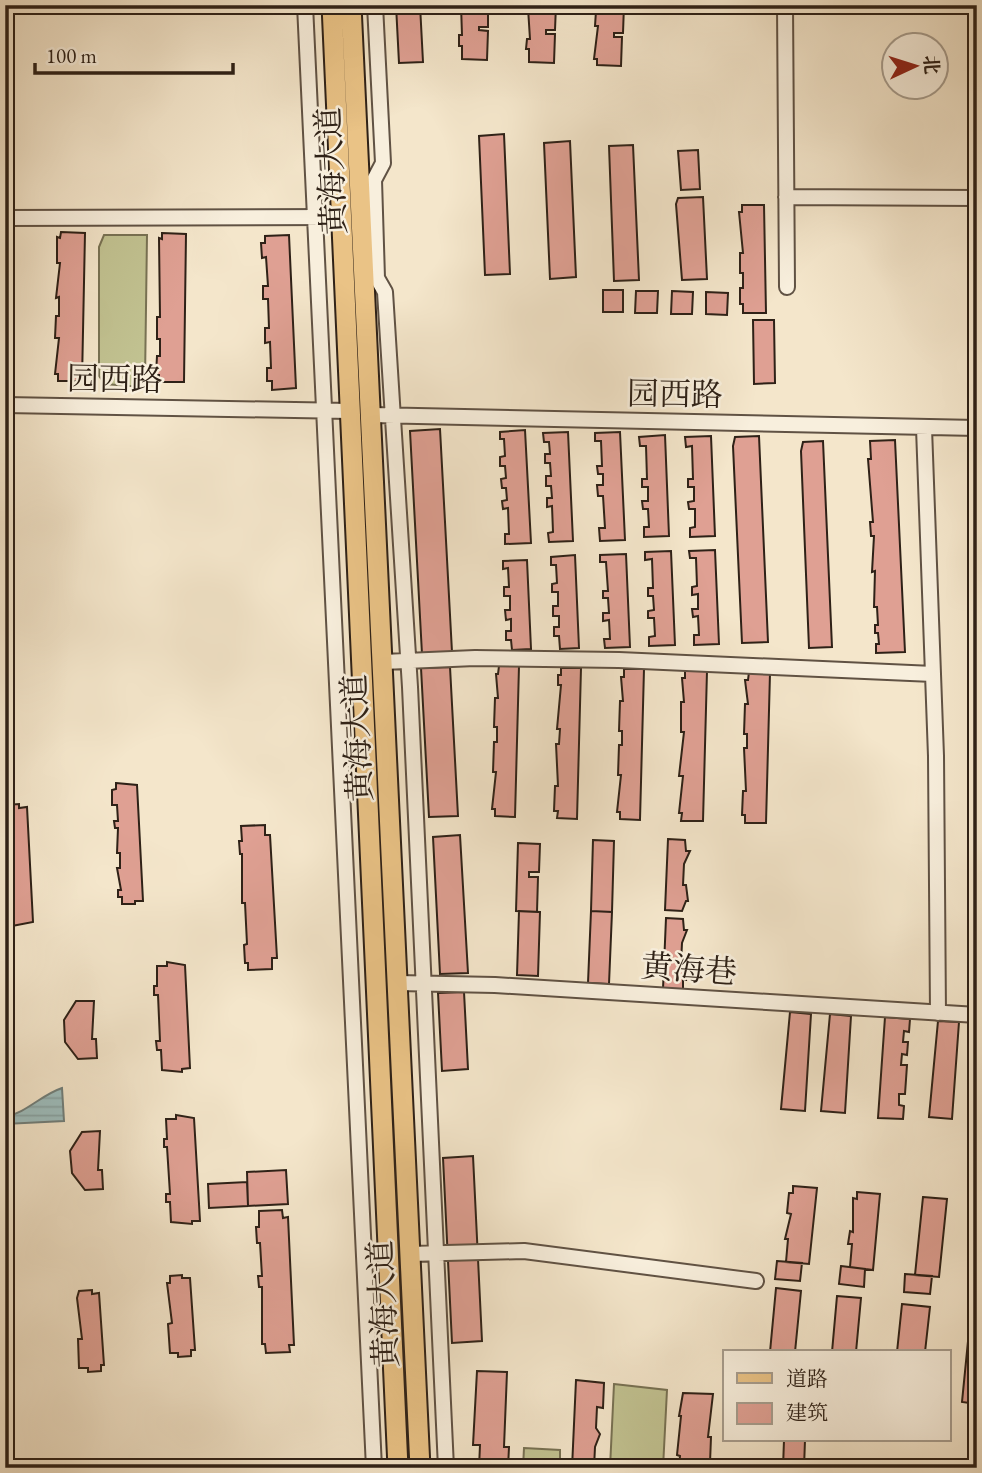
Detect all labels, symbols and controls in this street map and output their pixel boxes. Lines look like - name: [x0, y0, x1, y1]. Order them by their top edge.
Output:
- scale bar: [35, 32, 233, 76]
- north arrow: [880, 32, 950, 102]
- text: 100 m: [46, 42, 97, 69]
- text: 北: [918, 54, 945, 75]
- street label: 黄海大道: [307, 106, 355, 236]
- street label: 园西路: [67, 357, 163, 401]
- street label: 园西路: [627, 372, 723, 416]
- street label: 黄海大道: [333, 673, 381, 803]
- street label: 黄海巷: [640, 945, 738, 993]
- street label: 黄海大道: [359, 1239, 407, 1369]
- legend: [723, 1350, 950, 1442]
- text: 道路: [786, 1365, 828, 1392]
- text: 建筑: [786, 1399, 828, 1426]

